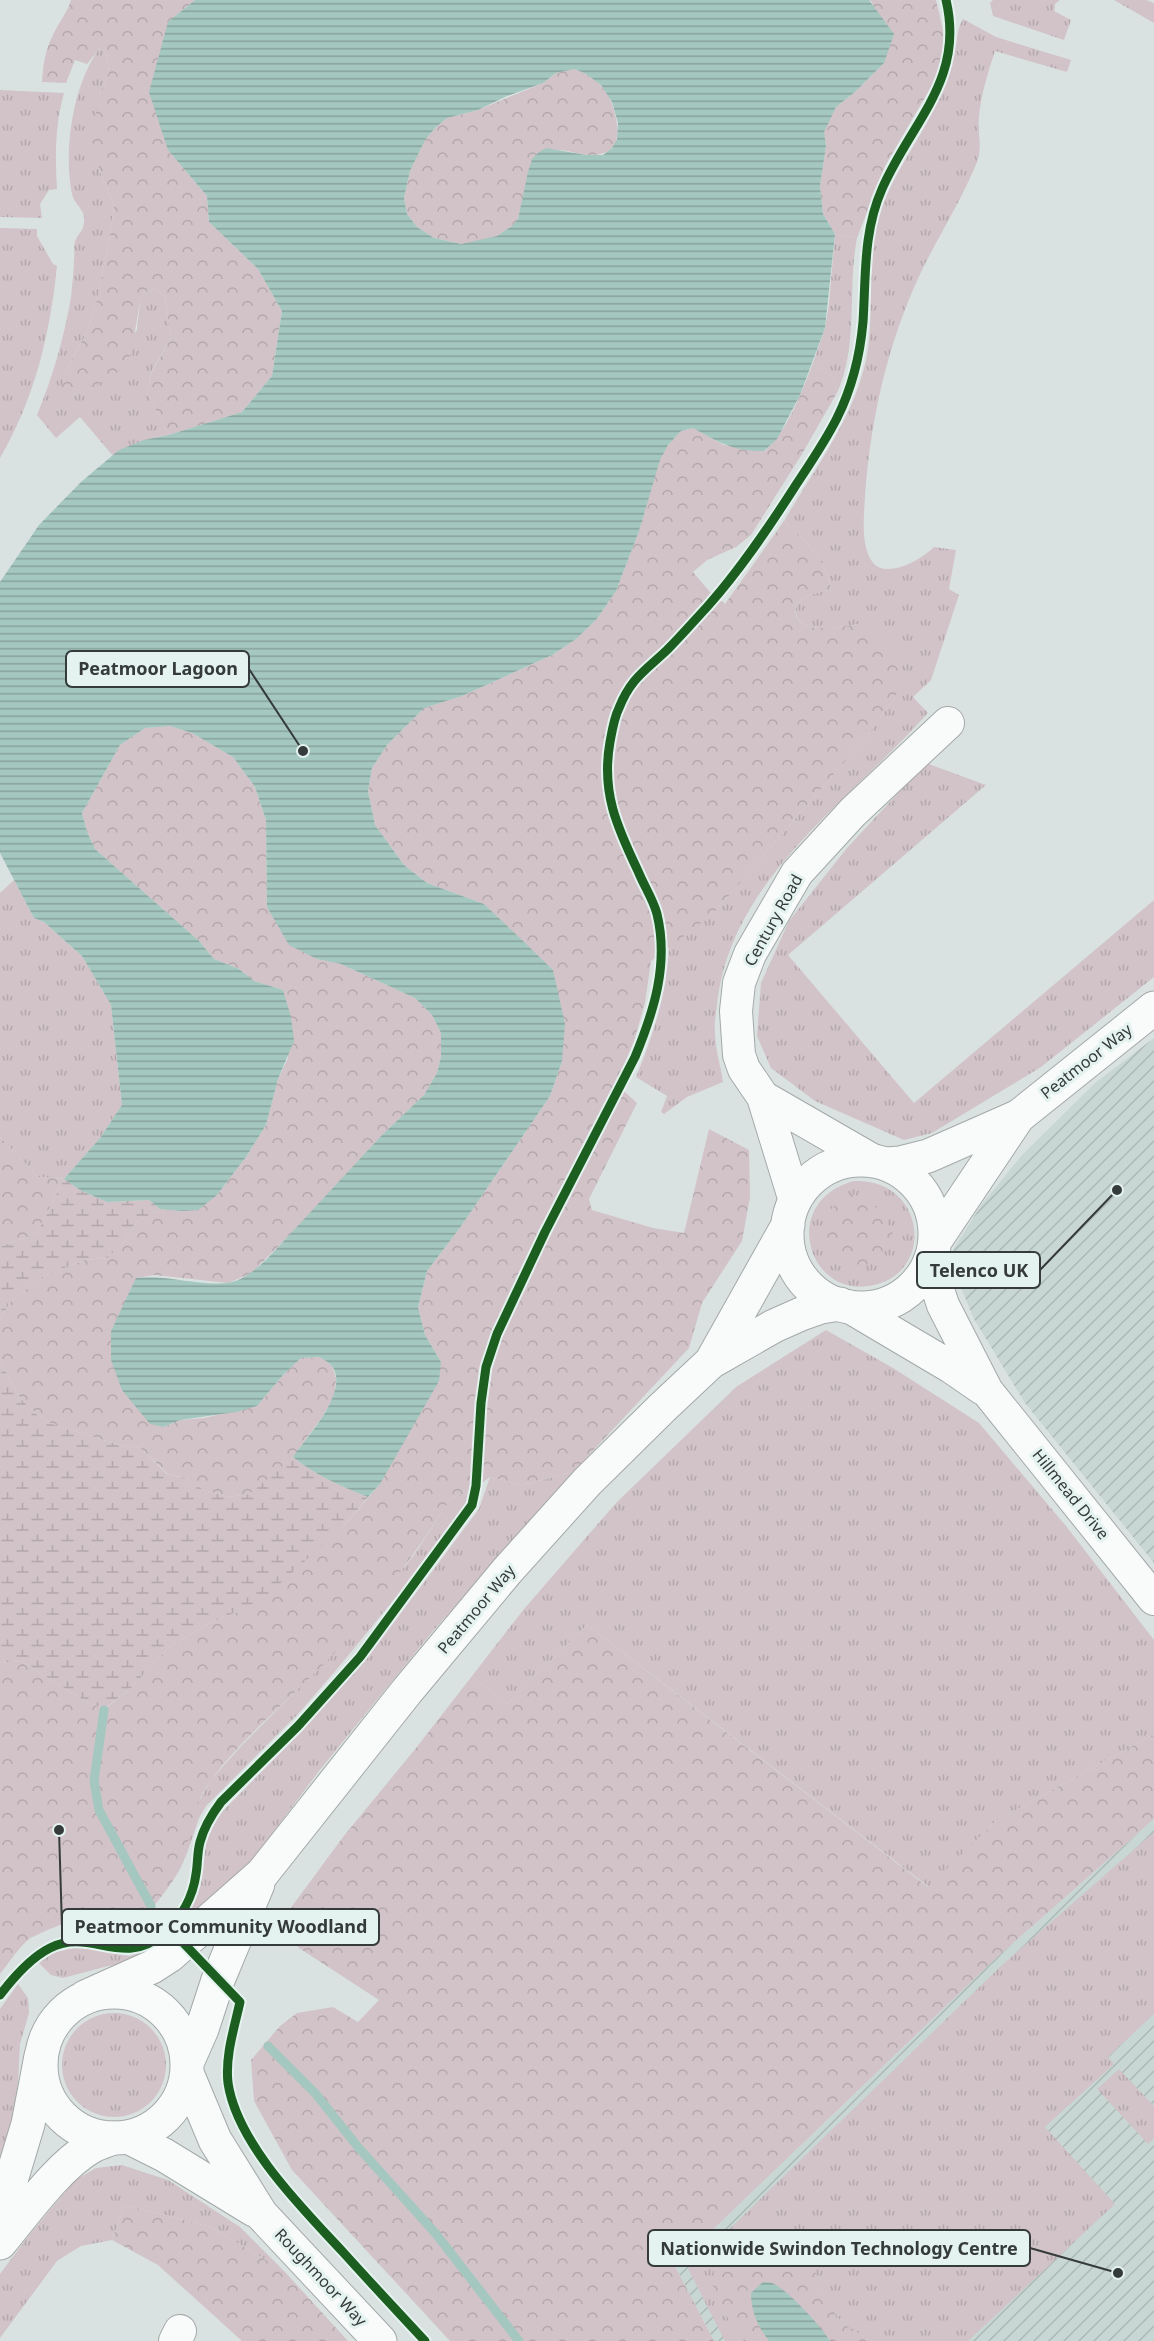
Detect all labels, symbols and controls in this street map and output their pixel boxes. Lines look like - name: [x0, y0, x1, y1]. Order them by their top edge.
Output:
- callout: Peatmoor Lagoon: [66, 651, 249, 687]
- text: Peatmoor Lagoon: [78, 656, 238, 680]
- street label: Century Road: [739, 870, 807, 970]
- street label: Peatmoor Way: [1036, 1018, 1137, 1104]
- callout: Telenco UK: [917, 1252, 1040, 1288]
- text: Telenco UK: [930, 1258, 1028, 1282]
- street label: Hillmead Drive: [1028, 1444, 1114, 1544]
- street label: Peatmoor Way: [432, 1559, 520, 1658]
- callout: Peatmoor Community Woodland: [62, 1909, 379, 1945]
- text: Peatmoor Community Woodland: [75, 1914, 367, 1938]
- street label: Roughmoor Way: [270, 2223, 373, 2331]
- callout: Nationwide Swindon Technology Centre: [648, 2230, 1030, 2266]
- text: Nationwide Swindon Technology Centre: [660, 2236, 1018, 2260]

